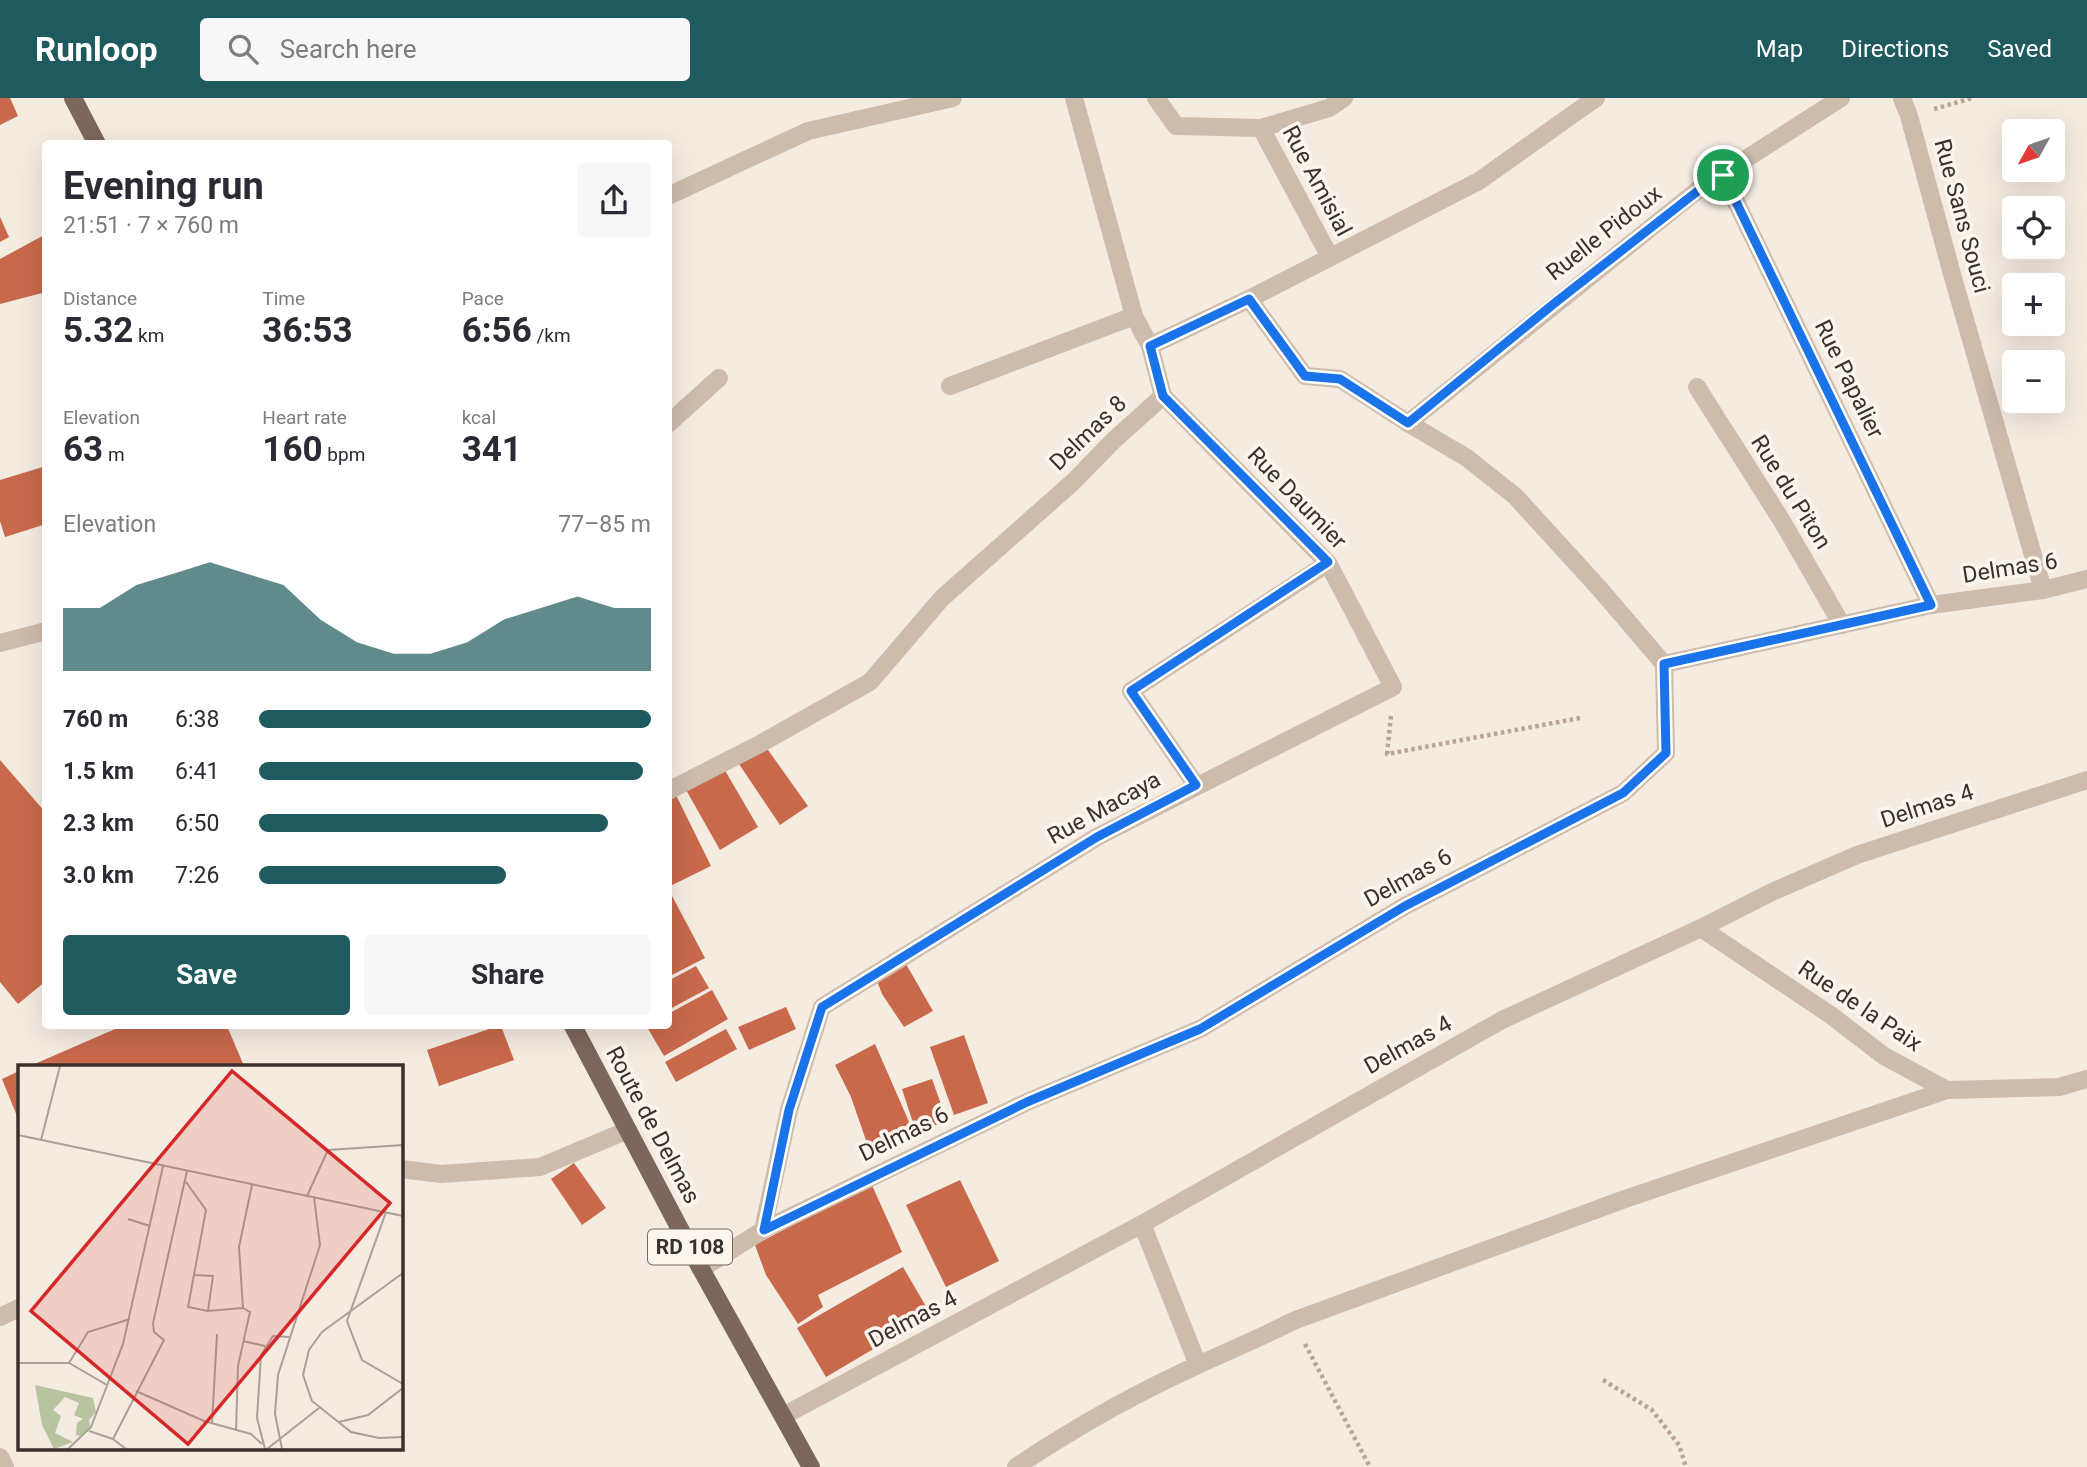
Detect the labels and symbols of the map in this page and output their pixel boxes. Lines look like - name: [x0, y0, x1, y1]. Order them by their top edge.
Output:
- north arrow: [2002, 119, 2065, 182]
- street label: Rue Amisial: [1277, 121, 1357, 241]
- street label: Rue Sans Souci: [1928, 136, 1996, 296]
- pin: [1693, 145, 1753, 205]
- street label: Ruelle Pidoux: [1541, 180, 1667, 286]
- street label: Rue Papalier: [1809, 315, 1889, 443]
- street label: Delmas 8: [1044, 390, 1132, 476]
- street label: Rue du Piton: [1745, 430, 1837, 554]
- street label: Rue Daumier: [1242, 442, 1352, 555]
- street label: Delmas 6: [1960, 547, 2060, 589]
- street label: Rue Macaya: [1043, 766, 1165, 850]
- street label: Delmas 4: [1877, 778, 1977, 834]
- street label: Delmas 6: [1359, 843, 1457, 913]
- street label: Rue de la Paix: [1793, 955, 1927, 1057]
- street label: Delmas 4: [1359, 1010, 1457, 1080]
- street label: Route de Delmas: [600, 1042, 706, 1208]
- inset map: [18, 1065, 402, 1450]
- street label: Delmas 6: [855, 1101, 953, 1167]
- road number: RD 108: [648, 1230, 732, 1264]
- street label: Delmas 4: [864, 1284, 962, 1353]

